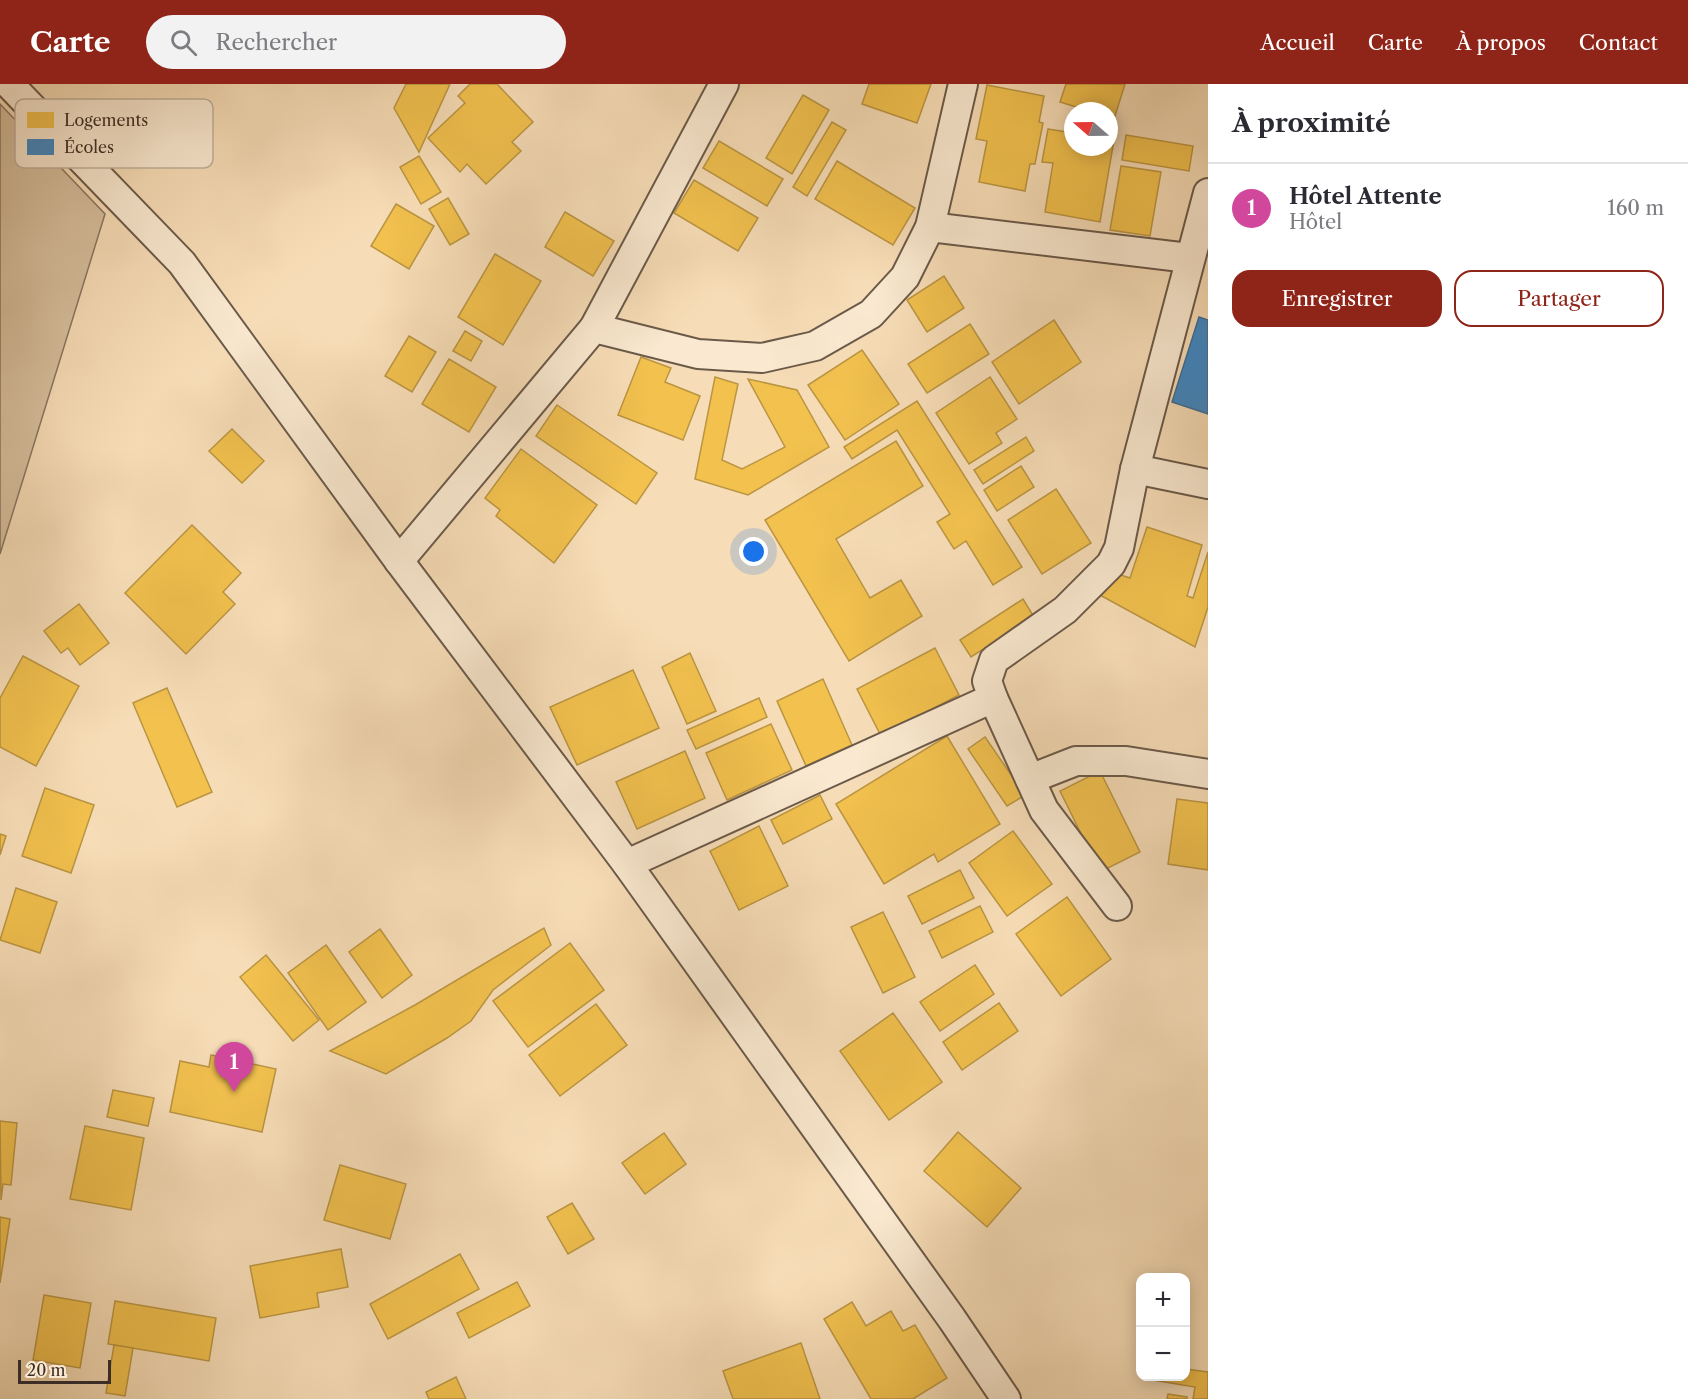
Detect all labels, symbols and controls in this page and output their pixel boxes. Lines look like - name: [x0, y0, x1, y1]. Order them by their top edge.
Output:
- search box: [146, 15, 566, 69]
- text: Carte: [30, 25, 110, 59]
- icon: search: [167, 26, 200, 59]
- text: Rechercher: [215, 29, 337, 56]
- text: Accueil: [1260, 30, 1335, 55]
- text: Carte: [1368, 30, 1423, 55]
- text: À propos: [1456, 30, 1546, 55]
- text: Contact: [1579, 30, 1658, 55]
- legend: [15, 99, 213, 168]
- north arrow: [1064, 102, 1118, 156]
- text: À proximité: [1232, 107, 1391, 139]
- text: Logements: [64, 110, 148, 130]
- text: Écoles: [64, 137, 114, 157]
- text: Hôtel Attente: [1289, 183, 1442, 210]
- text: 1: [1247, 196, 1256, 220]
- text: 160 m: [1607, 196, 1664, 220]
- text: Hôtel: [1289, 210, 1342, 234]
- button: Enregistrer: [1232, 270, 1442, 327]
- button: Partager: [1454, 270, 1664, 327]
- your location: [739, 537, 768, 566]
- pin: 1: [214, 1042, 254, 1092]
- map controls: [1136, 1273, 1190, 1381]
- button: +: [1136, 1273, 1190, 1327]
- button: −: [1136, 1327, 1190, 1381]
- scale bar: [18, 1357, 111, 1384]
- text: 20 m: [27, 1360, 66, 1380]

